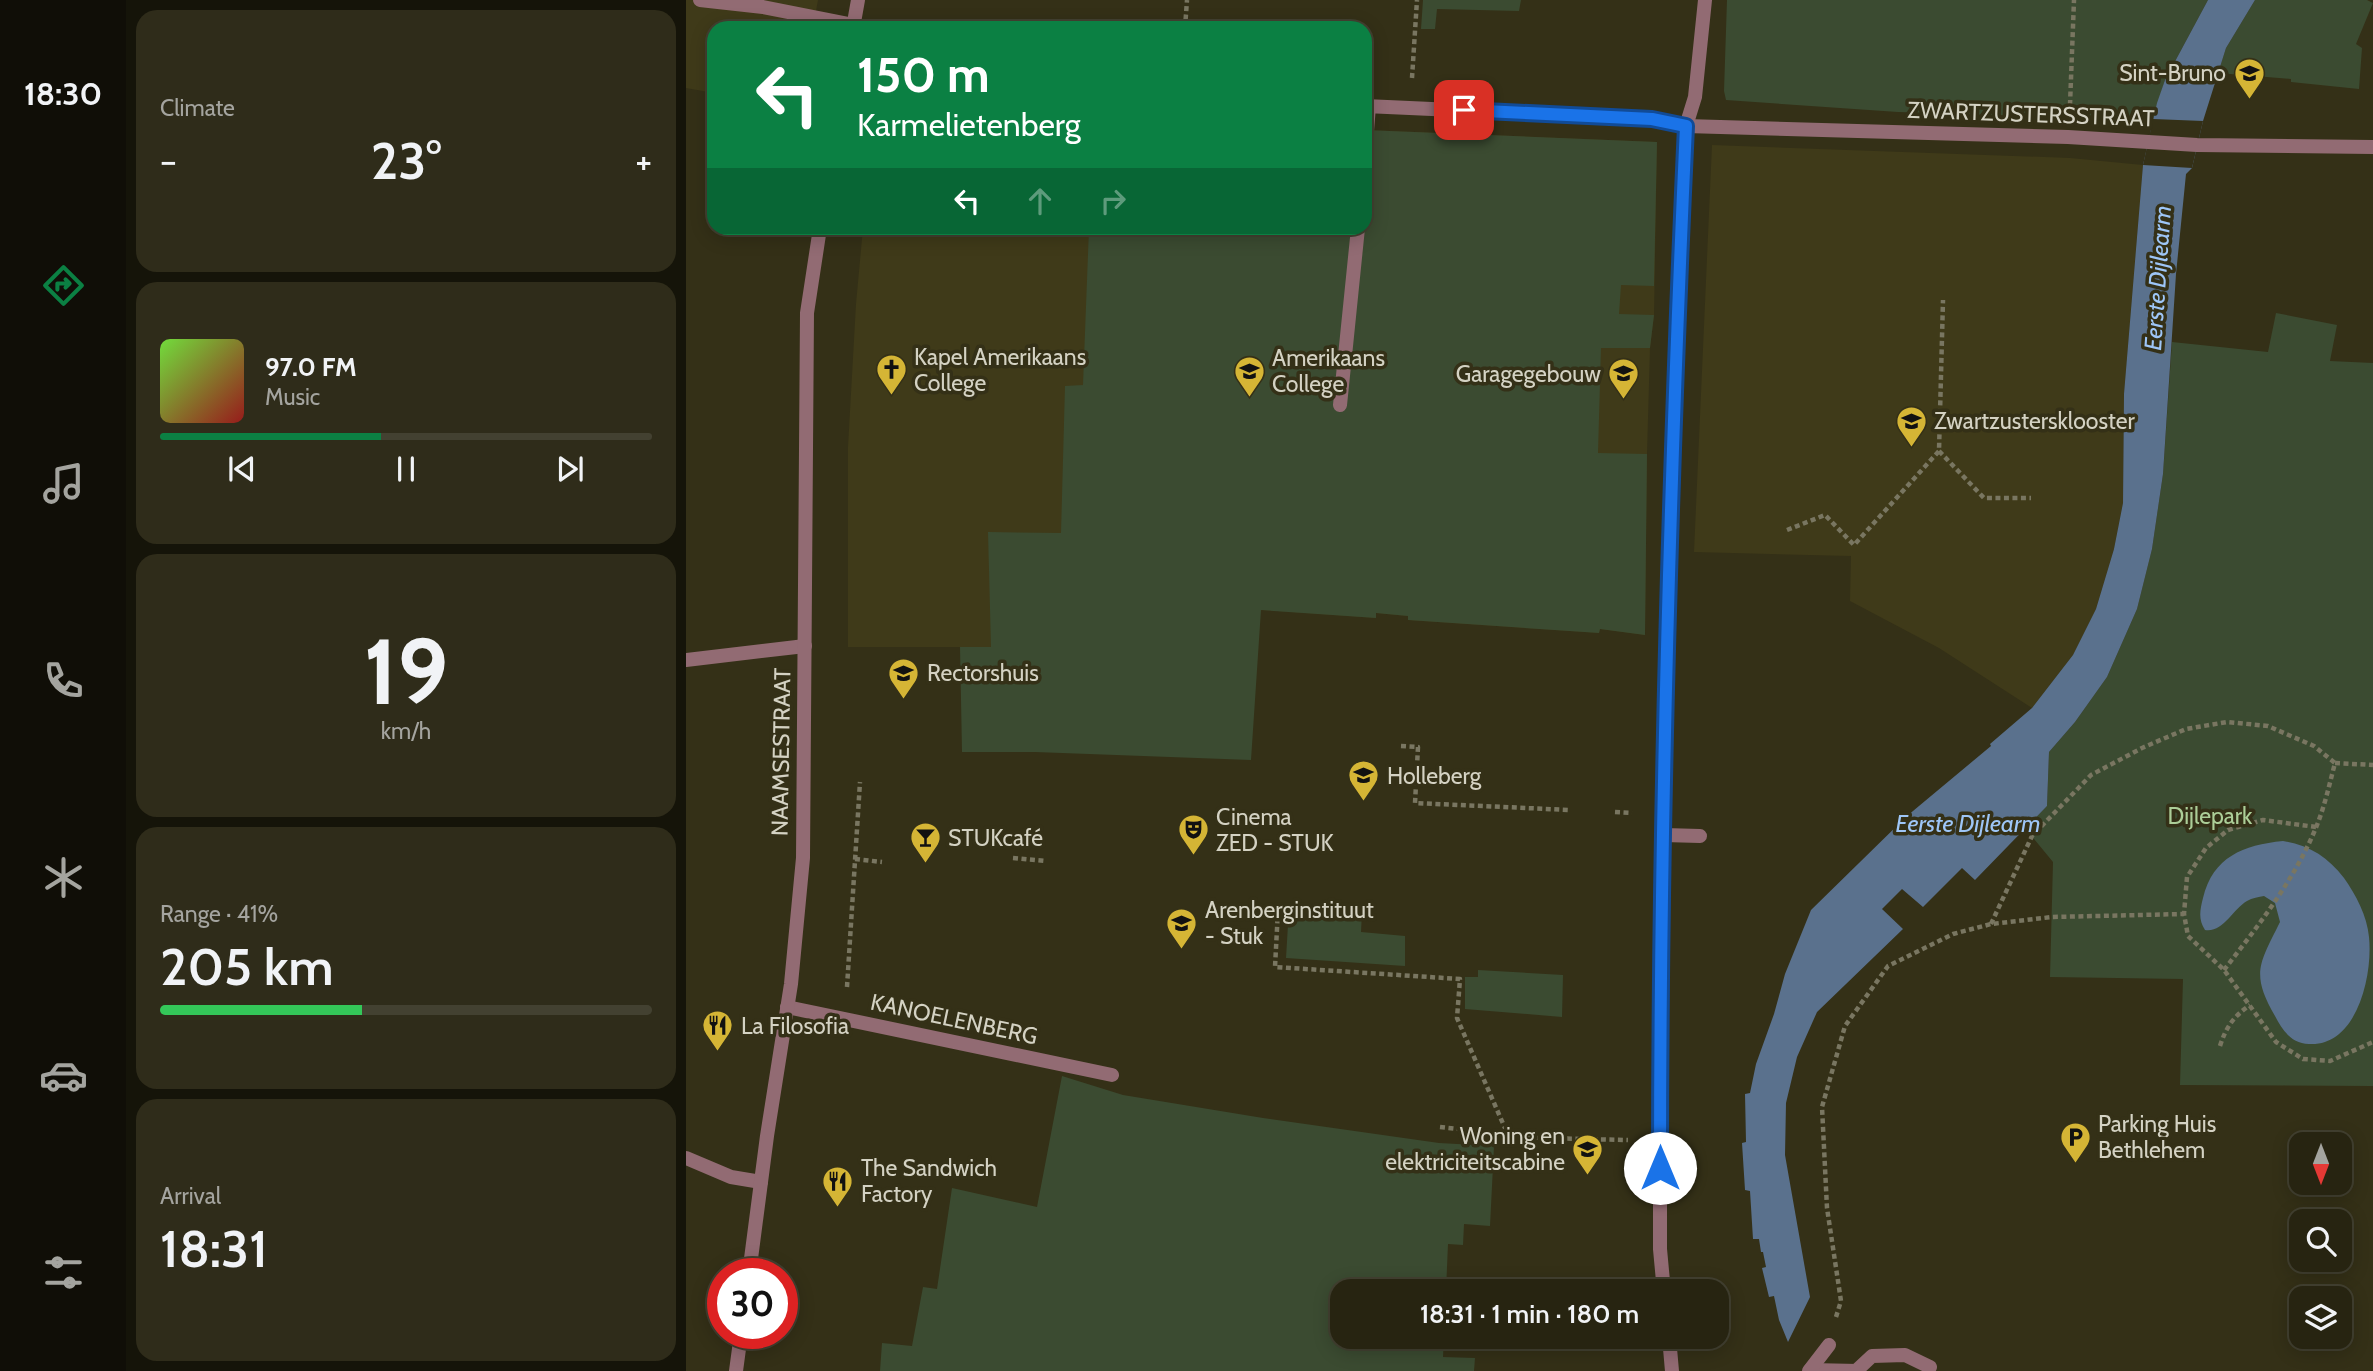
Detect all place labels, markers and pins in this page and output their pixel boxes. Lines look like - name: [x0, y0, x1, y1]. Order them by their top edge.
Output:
- school or university icon: Sint-Bruno: [2232, 56, 2266, 100]
- place label: Sint-Bruno: [2119, 59, 2226, 87]
- pin: [1434, 80, 1494, 140]
- place label: Kapel Amerikaans College: [914, 343, 1086, 397]
- place label: Amerikaans College: [1272, 344, 1385, 398]
- church icon: Kapel Amerikaans College: [874, 353, 908, 397]
- school or university icon: Amerikaans College: [1232, 354, 1266, 398]
- school or university icon: Garagegebouw: [1607, 357, 1641, 401]
- place label: Garagegebouw: [1456, 360, 1601, 388]
- school or university icon: Zwartzustersklooster: [1894, 404, 1928, 448]
- place label: Zwartzustersklooster: [1934, 407, 2135, 435]
- school or university icon: Rectorshuis: [887, 656, 921, 700]
- place label: Rectorshuis: [927, 659, 1039, 687]
- school or university icon: Holleberg: [1347, 759, 1381, 803]
- place label: Holleberg: [1387, 762, 1482, 790]
- place label: Cinema ZED - STUK: [1216, 803, 1334, 857]
- theatre icon: Cinema ZED - STUK: [1176, 813, 1210, 857]
- bar icon: STUKcafé: [908, 821, 942, 865]
- place label: STUKcafé: [948, 824, 1043, 852]
- place label: Arenberginstituut - Stuk: [1205, 896, 1374, 950]
- school or university icon: Arenberginstituut - Stuk: [1165, 906, 1199, 950]
- restaurant icon: La Filosofia: [701, 1009, 735, 1053]
- place label: La Filosofia: [741, 1012, 849, 1040]
- place label: Parking Huis Bethlehem: [2098, 1110, 2216, 1164]
- parking icon: Parking Huis Bethlehem: [2058, 1120, 2092, 1164]
- place label: Woning en elektriciteitscabine: [1385, 1122, 1565, 1176]
- school or university icon: Woning en elektriciteitscabine: [1571, 1132, 1605, 1176]
- place label: The Sandwich Factory: [861, 1154, 997, 1208]
- restaurant icon: The Sandwich Factory: [821, 1164, 855, 1208]

